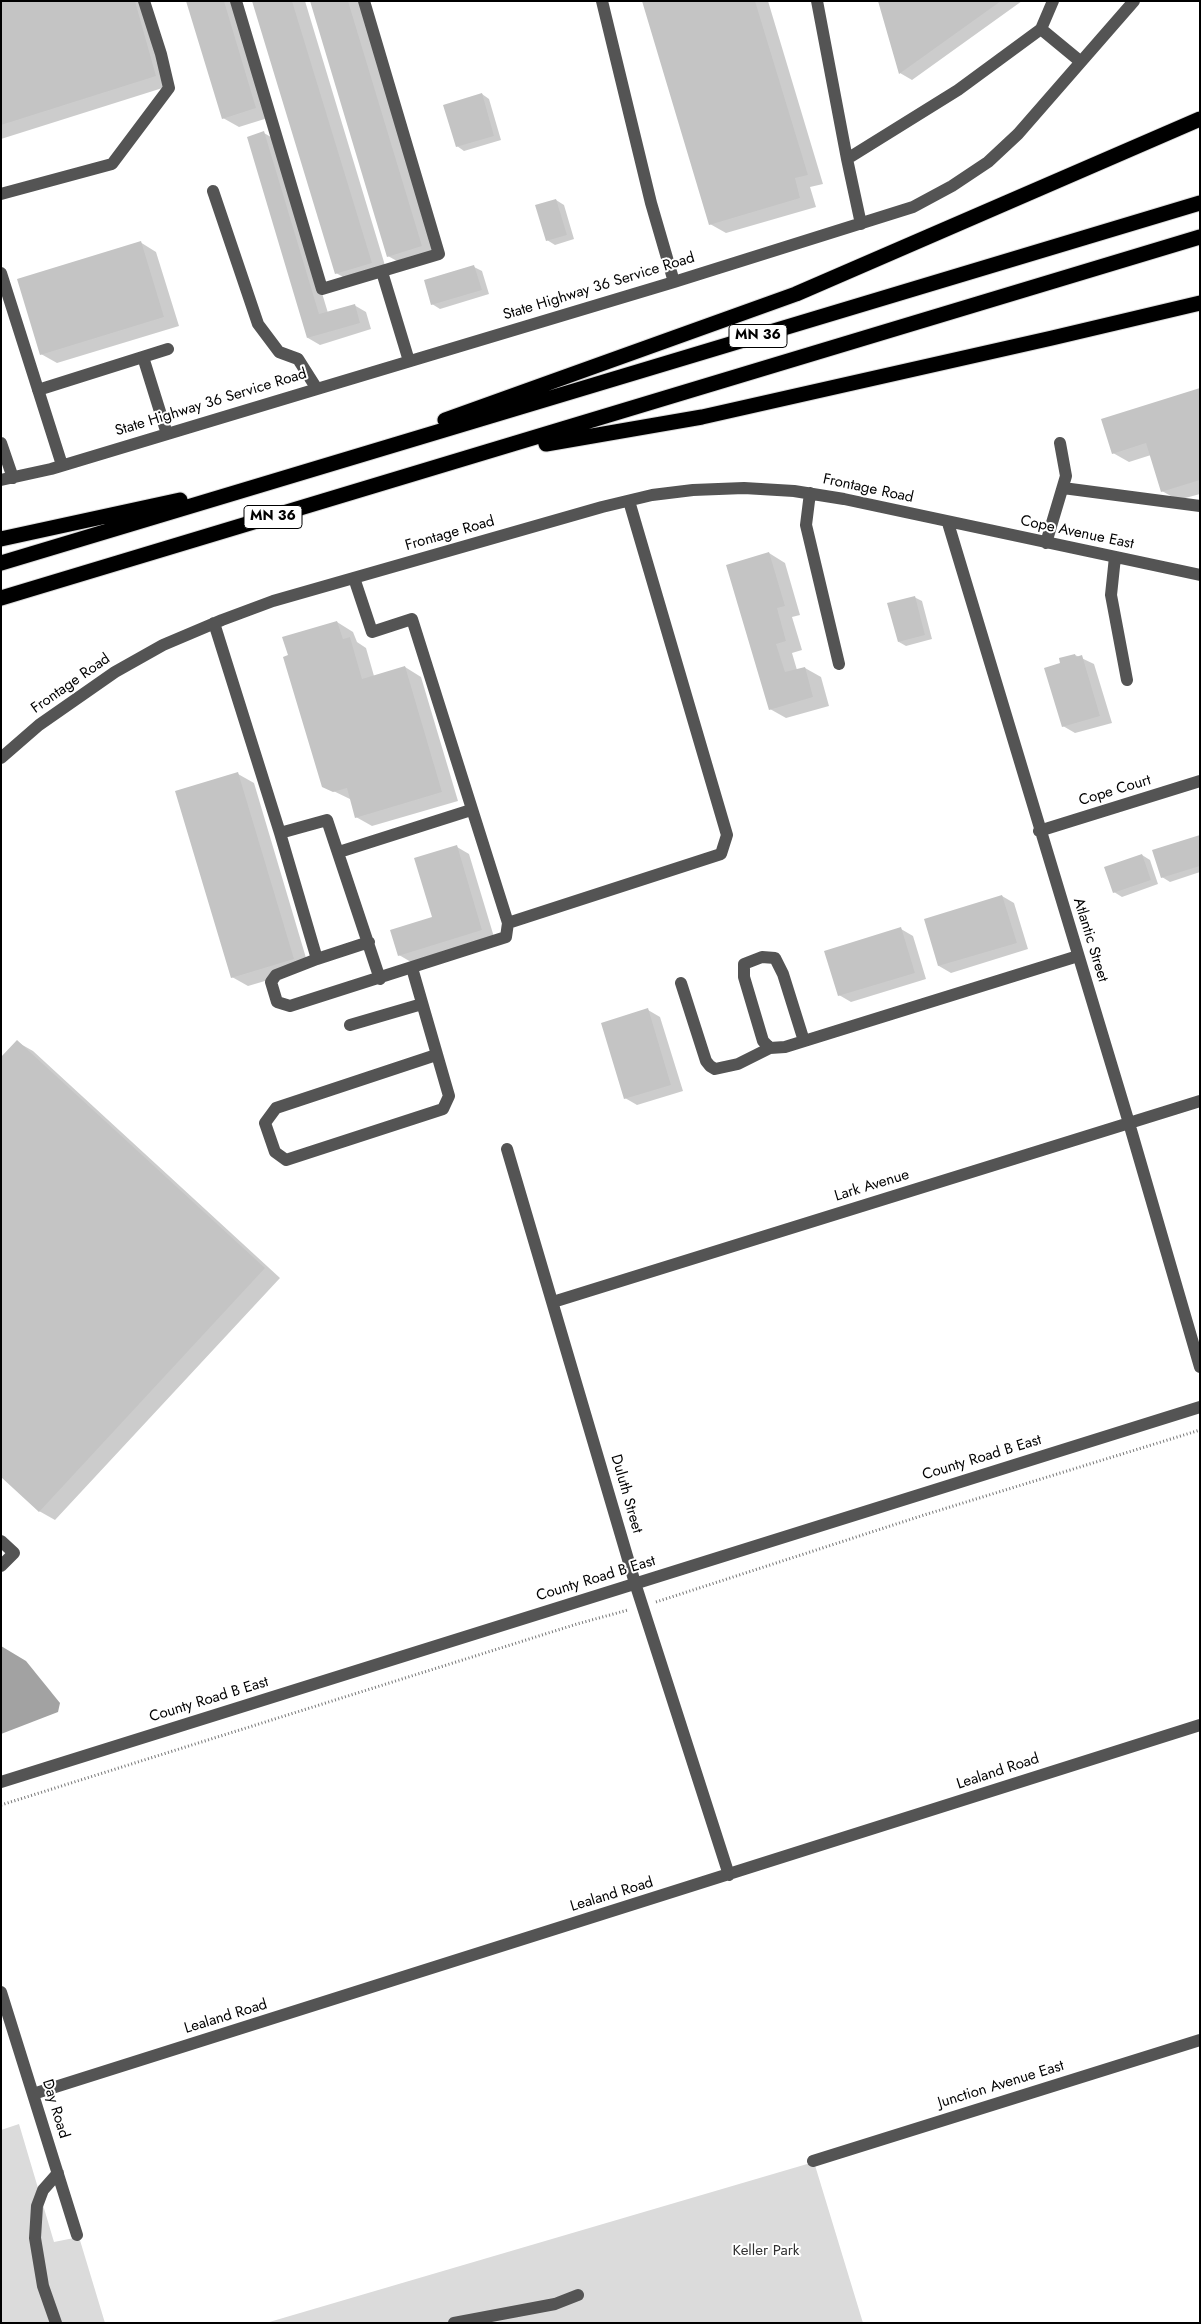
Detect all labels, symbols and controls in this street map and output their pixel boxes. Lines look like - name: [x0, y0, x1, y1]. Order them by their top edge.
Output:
- street label: State Highway 36 Service Road: [501, 249, 697, 325]
- road number: MN 36: [729, 324, 787, 348]
- street label: State Highway 36 Service Road: [113, 365, 309, 441]
- street label: Frontage Road: [821, 471, 915, 507]
- road number: MN 36: [244, 506, 302, 528]
- street label: Cope Avenue East: [1019, 512, 1135, 554]
- street label: Frontage Road: [403, 513, 497, 555]
- street label: Frontage Road: [28, 650, 114, 718]
- street label: Cope Court: [1077, 772, 1153, 810]
- street label: Atlantic Street: [1069, 896, 1111, 984]
- street label: Lark Avenue: [833, 1166, 911, 1206]
- street label: County Road B East: [920, 1431, 1044, 1485]
- street label: Duluth Street: [606, 1453, 646, 1535]
- street label: County Road B East: [534, 1552, 658, 1606]
- street label: County Road B East: [147, 1673, 271, 1727]
- street label: Lealand Road: [954, 1750, 1042, 1794]
- street label: Lealand Road: [568, 1874, 656, 1916]
- street label: Lealand Road: [182, 1996, 270, 2038]
- street label: Junction Avenue East: [936, 2057, 1066, 2113]
- street label: Day Road: [38, 2077, 72, 2141]
- park label: Keller Park: [733, 2242, 799, 2260]

